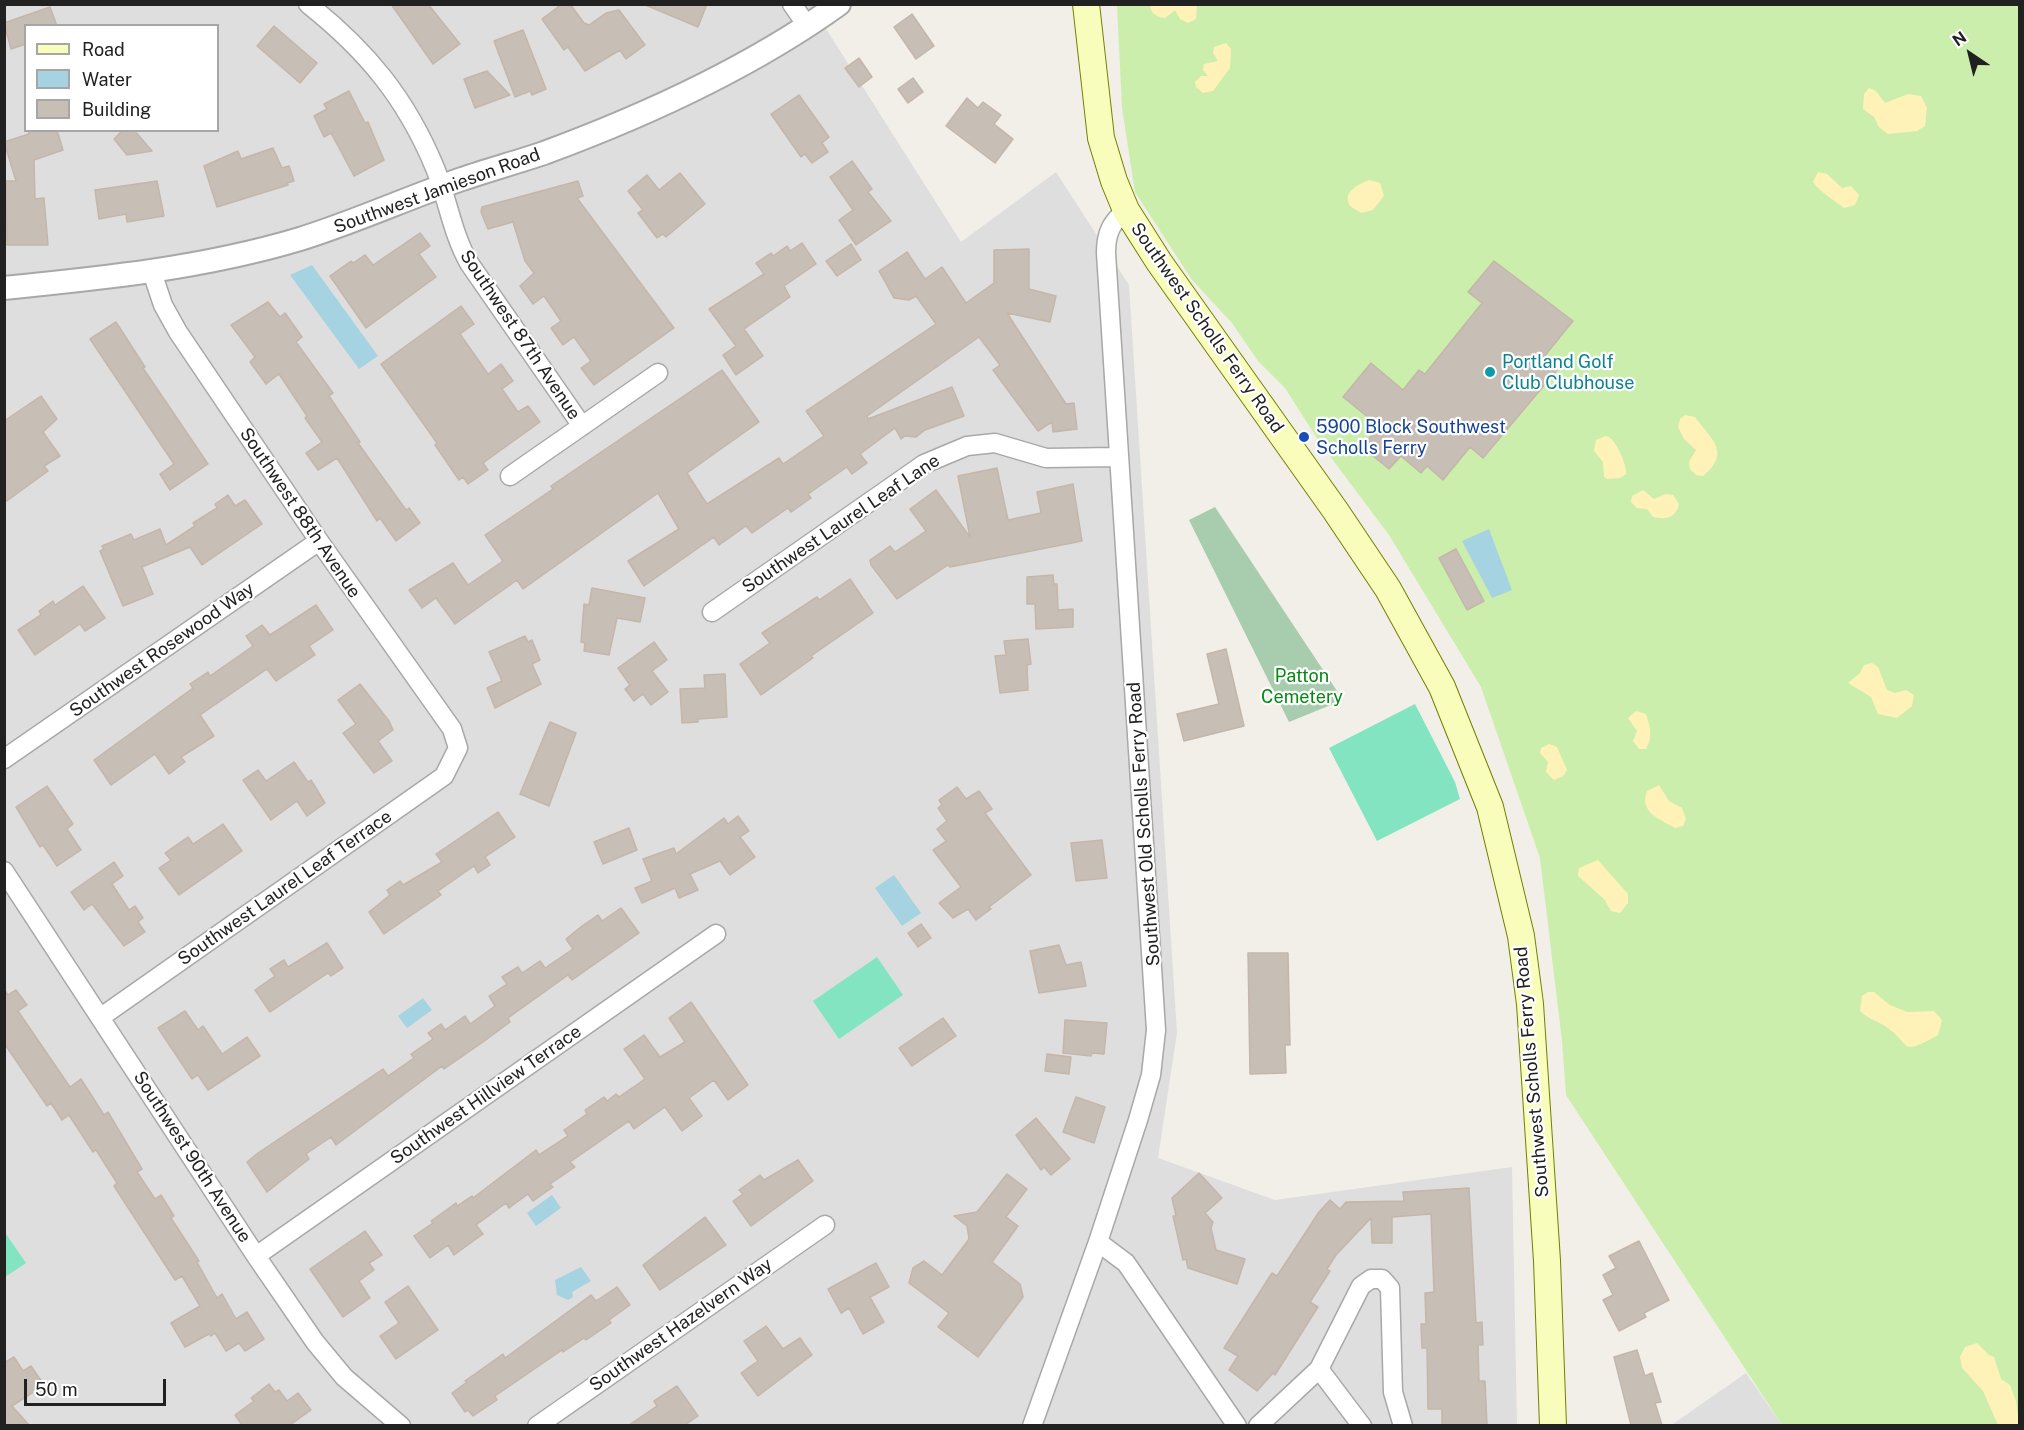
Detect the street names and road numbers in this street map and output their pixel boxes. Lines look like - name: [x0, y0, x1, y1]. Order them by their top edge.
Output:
- street label: Southwest Jamieson Road: [331, 144, 543, 238]
- street label: Southwest Scholls Ferry Road: [1126, 219, 1288, 437]
- street label: Southwest 87th Avenue: [455, 246, 585, 424]
- street label: Southwest 88th Avenue: [235, 424, 365, 602]
- street label: Southwest Laurel Leaf Lane: [738, 450, 944, 598]
- street label: Southwest Rosewood Way: [66, 578, 258, 722]
- street label: Southwest Old Scholls Ferry Road: [1123, 681, 1165, 967]
- street label: Southwest Laurel Leaf Terrace: [174, 806, 396, 970]
- street label: Southwest Scholls Ferry Road: [1510, 946, 1554, 1198]
- street label: Southwest Hillview Terrace: [386, 1021, 586, 1169]
- street label: Southwest 90th Avenue: [129, 1067, 255, 1247]
- street label: Southwest Hazelvern Way: [585, 1254, 777, 1396]

